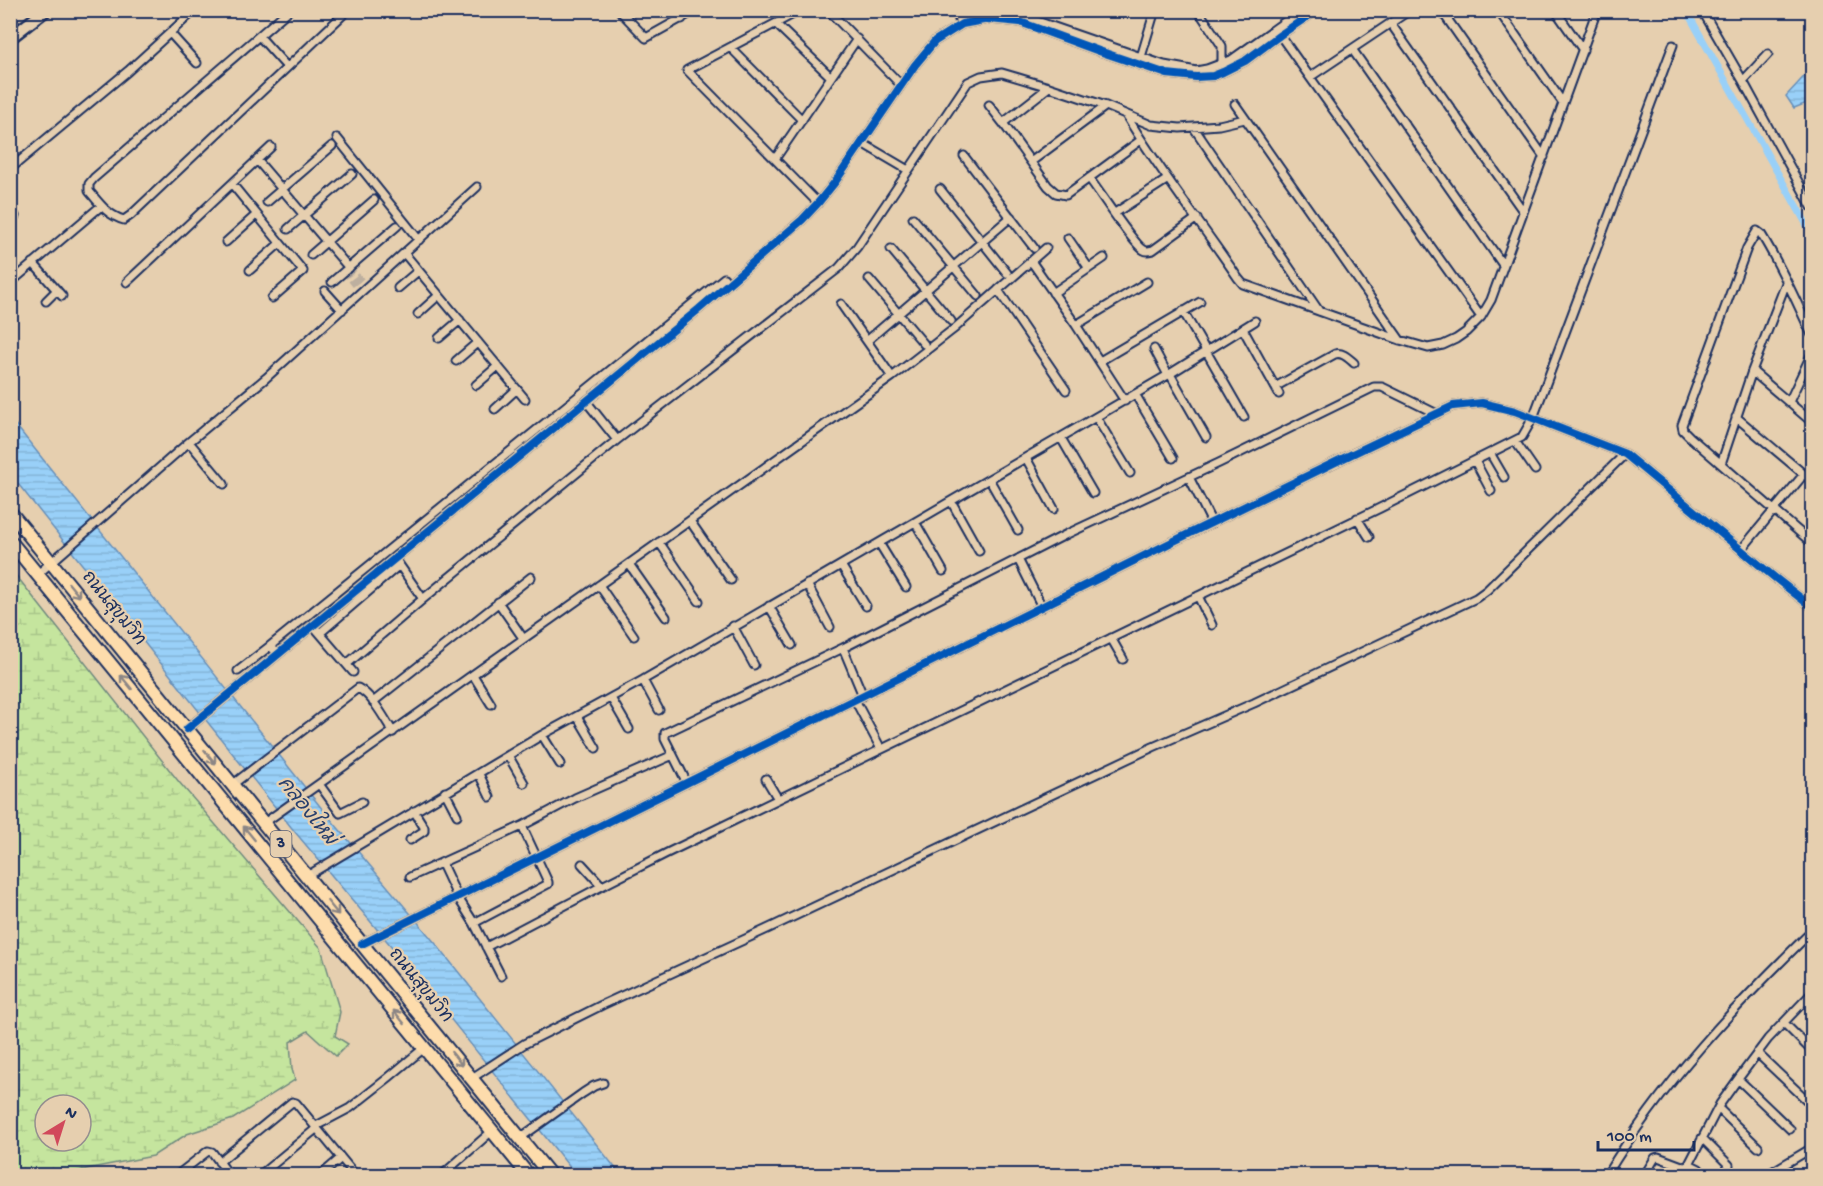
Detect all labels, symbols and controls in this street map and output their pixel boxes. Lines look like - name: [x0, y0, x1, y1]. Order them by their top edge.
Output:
- street label: ถนนสุขุมวิท: [76, 566, 152, 651]
- one-way arrow: [67, 581, 80, 597]
- one-way arrow: [119, 674, 132, 690]
- one-way arrow: [204, 749, 217, 765]
- water label: คลองใหม่: [271, 770, 347, 854]
- one-way arrow: [242, 825, 255, 841]
- road number: 3: [270, 831, 292, 857]
- one-way arrow: [327, 900, 340, 916]
- street label: ถนนสุขุมวิท: [383, 943, 459, 1028]
- one-way arrow: [392, 1009, 405, 1025]
- one-way arrow: [450, 1051, 463, 1067]
- north arrow: [33, 1093, 93, 1153]
- text: N: [60, 1103, 80, 1125]
- scale bar: [1598, 1114, 1694, 1152]
- text: 100 m: [1606, 1127, 1652, 1148]

